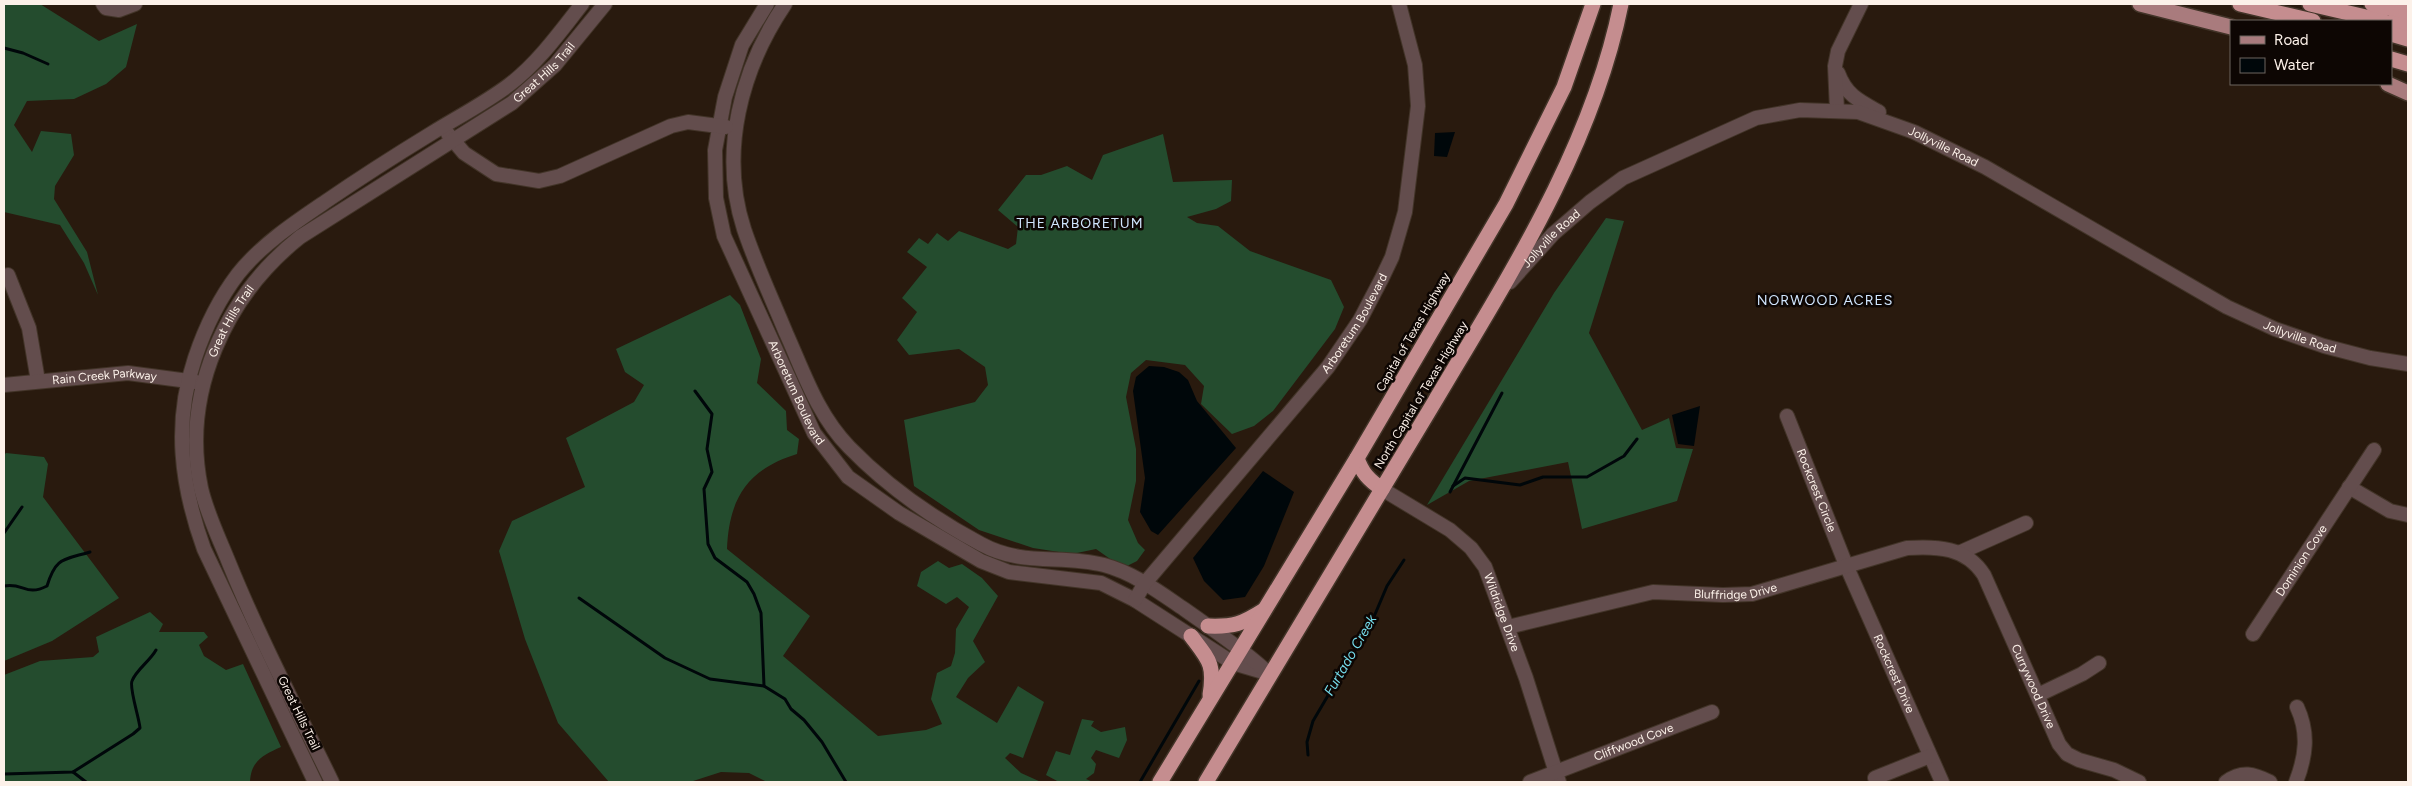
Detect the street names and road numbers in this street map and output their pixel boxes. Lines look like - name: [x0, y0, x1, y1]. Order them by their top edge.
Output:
- street label: Great Hills Trail: [510, 40, 578, 106]
- street label: Jollyville Road: [1907, 124, 1981, 170]
- street label: Jollyville Road: [1519, 207, 1583, 270]
- street label: Capital of Texas Highway: [1373, 269, 1453, 394]
- street label: Arboretum Boulevard: [1319, 271, 1390, 376]
- street label: Great Hills Trail: [205, 282, 257, 359]
- street label: North Capital of Texas Highway: [1371, 318, 1471, 471]
- street label: Jollyville Road: [2261, 318, 2338, 356]
- street label: Arboretum Boulevard: [765, 338, 828, 448]
- street label: Rain Creek Parkway: [51, 366, 158, 387]
- street label: Rockcrest Circle: [1794, 447, 1839, 534]
- street label: Dominion Cove: [2273, 522, 2330, 599]
- street label: Wildridge Drive: [1481, 571, 1523, 654]
- street label: Bluffridge Drive: [1694, 580, 1779, 602]
- street label: Rockcrest Drive: [1871, 632, 1918, 716]
- street label: Currywood Drive: [2009, 642, 2058, 731]
- street label: Great Hills Trail: [275, 674, 323, 752]
- street label: Cliffwood Cove: [1592, 720, 1676, 764]

